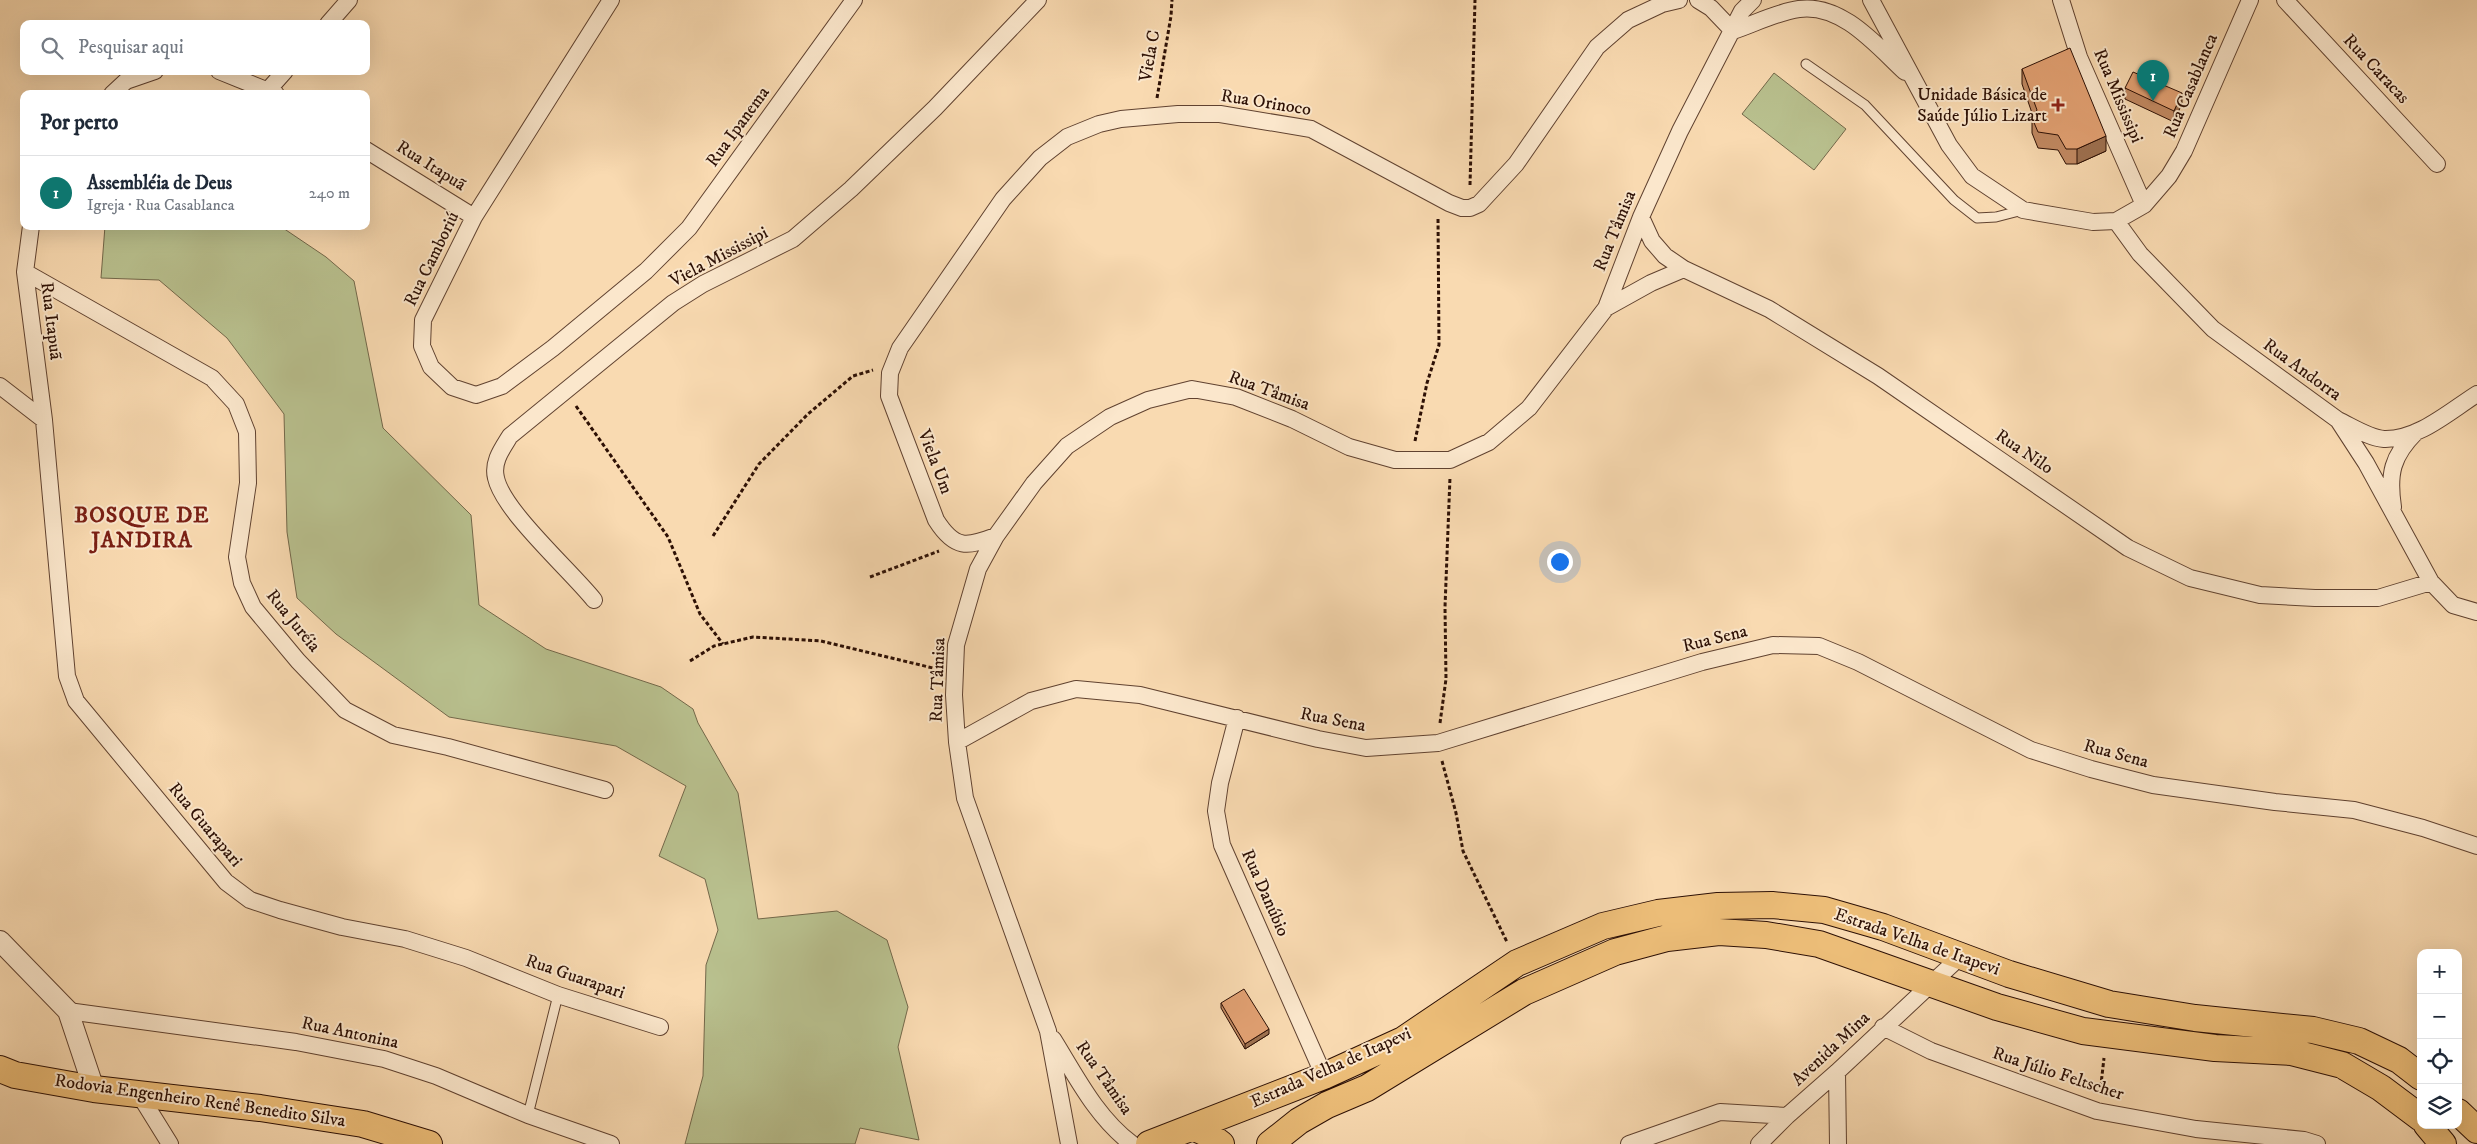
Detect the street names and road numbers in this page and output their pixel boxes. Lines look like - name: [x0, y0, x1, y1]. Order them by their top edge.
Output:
- street label: Viela C: [1134, 28, 1165, 85]
- street label: Rua Caracas: [2338, 29, 2414, 109]
- street label: Rua Casablanca: [2159, 30, 2223, 142]
- street label: Rua Mississipi: [2088, 46, 2148, 146]
- street label: Rua Ipanema: [701, 82, 775, 172]
- street label: Rua Orinoco: [1219, 85, 1313, 121]
- street label: Rua Itapuã: [392, 136, 470, 196]
- street label: Rua Tâmisa: [1589, 187, 1641, 274]
- street label: Rua Camboriú: [400, 208, 464, 310]
- street label: Viela Mississipi: [665, 222, 772, 293]
- street label: Rua Itapuã: [35, 281, 67, 361]
- street label: Rua Andorra: [2258, 334, 2346, 406]
- street label: Rua Tâmisa: [1225, 366, 1313, 416]
- street label: Rua Nilo: [1991, 425, 2057, 479]
- street label: Viela Um: [912, 426, 957, 497]
- street label: Rua Juréia: [261, 585, 325, 657]
- street label: Rua Sena: [1680, 620, 1750, 658]
- street label: Rua Tâmisa: [926, 637, 950, 723]
- street label: Rua Sena: [1298, 703, 1368, 737]
- street label: Rua Sena: [2081, 735, 2151, 773]
- street label: Rua Guarapari: [163, 778, 247, 872]
- street label: Rua Danúbio: [1236, 846, 1294, 940]
- street label: Estrada Velha de Itapevi: [1831, 903, 2003, 981]
- street label: Rua Guarapari: [523, 950, 627, 1004]
- street label: Avenida Mina: [1787, 1007, 1875, 1091]
- street label: Rua Antonina: [300, 1012, 401, 1054]
- street label: Estrada Velha de Itapevi: [1247, 1023, 1415, 1113]
- street label: Rua Tâmisa: [1071, 1037, 1138, 1119]
- street label: Rua Júlio Feltscher: [1990, 1042, 2127, 1106]
- street label: Rodovia Engenheiro Renê Benedito Silva: [53, 1070, 347, 1132]

